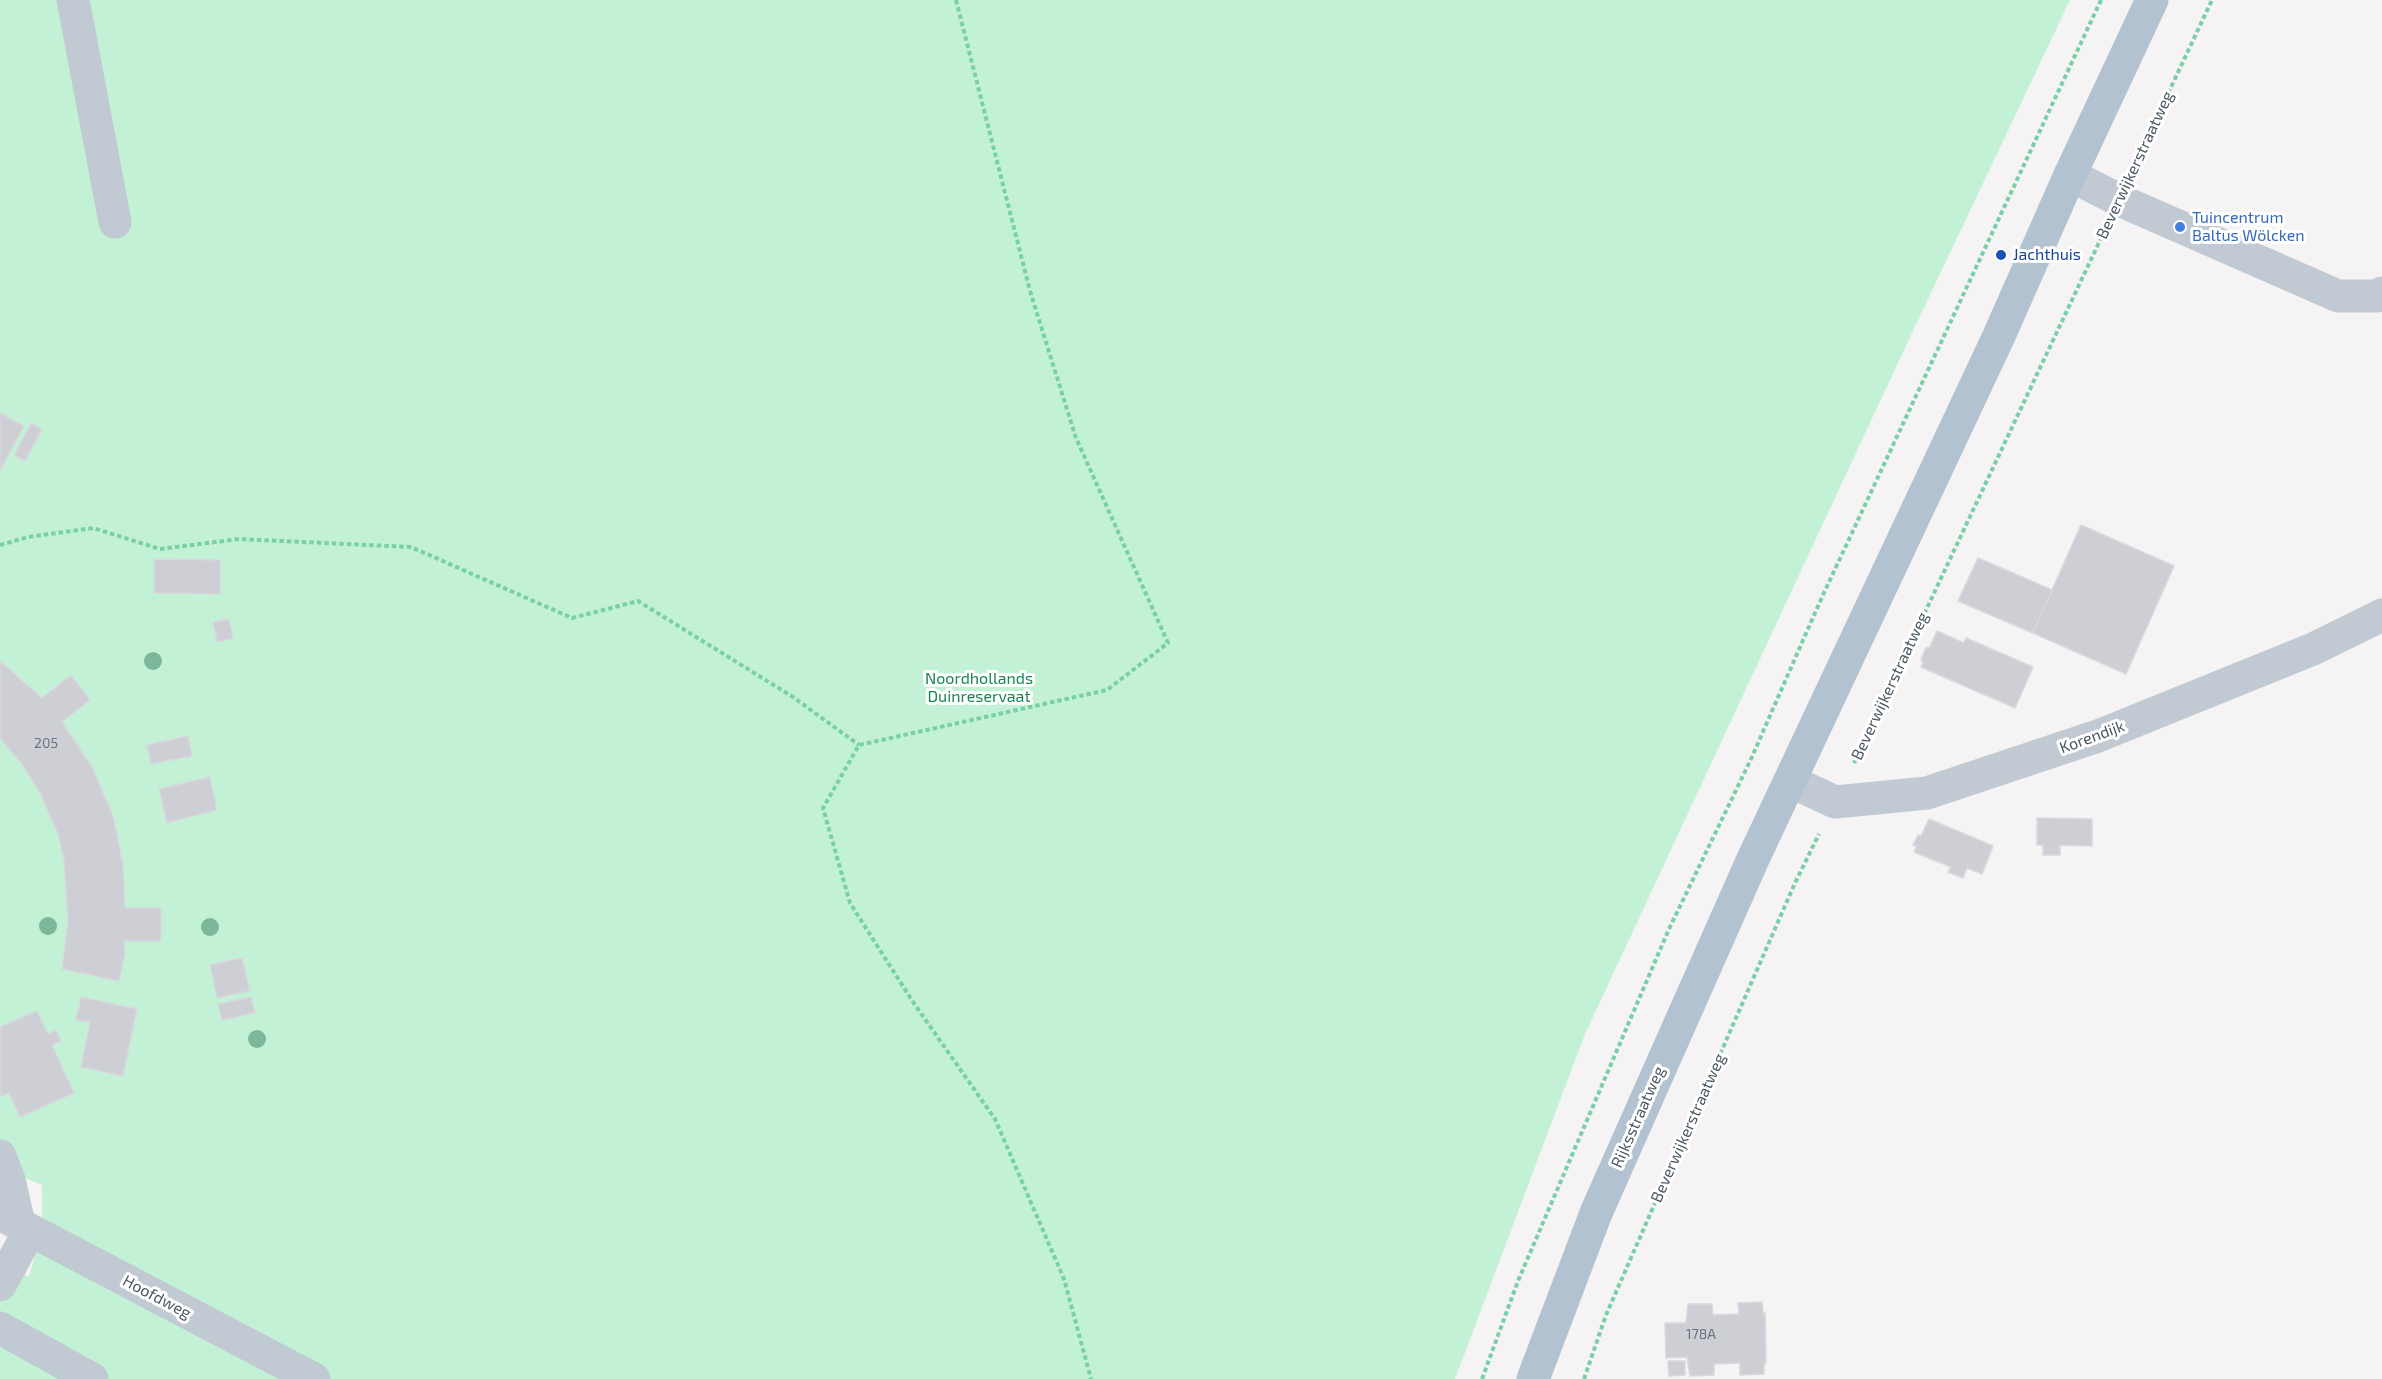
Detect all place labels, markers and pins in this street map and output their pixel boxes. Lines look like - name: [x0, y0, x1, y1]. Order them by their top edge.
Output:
- place label: Tuincentrum Baltus Wölcken: [2192, 208, 2305, 246]
- marker: Tuincentrum Baltus Wölcken: [2173, 220, 2187, 234]
- place label: Jachthuis: [2013, 245, 2081, 265]
- marker: Jachthuis: [1994, 248, 2008, 262]

